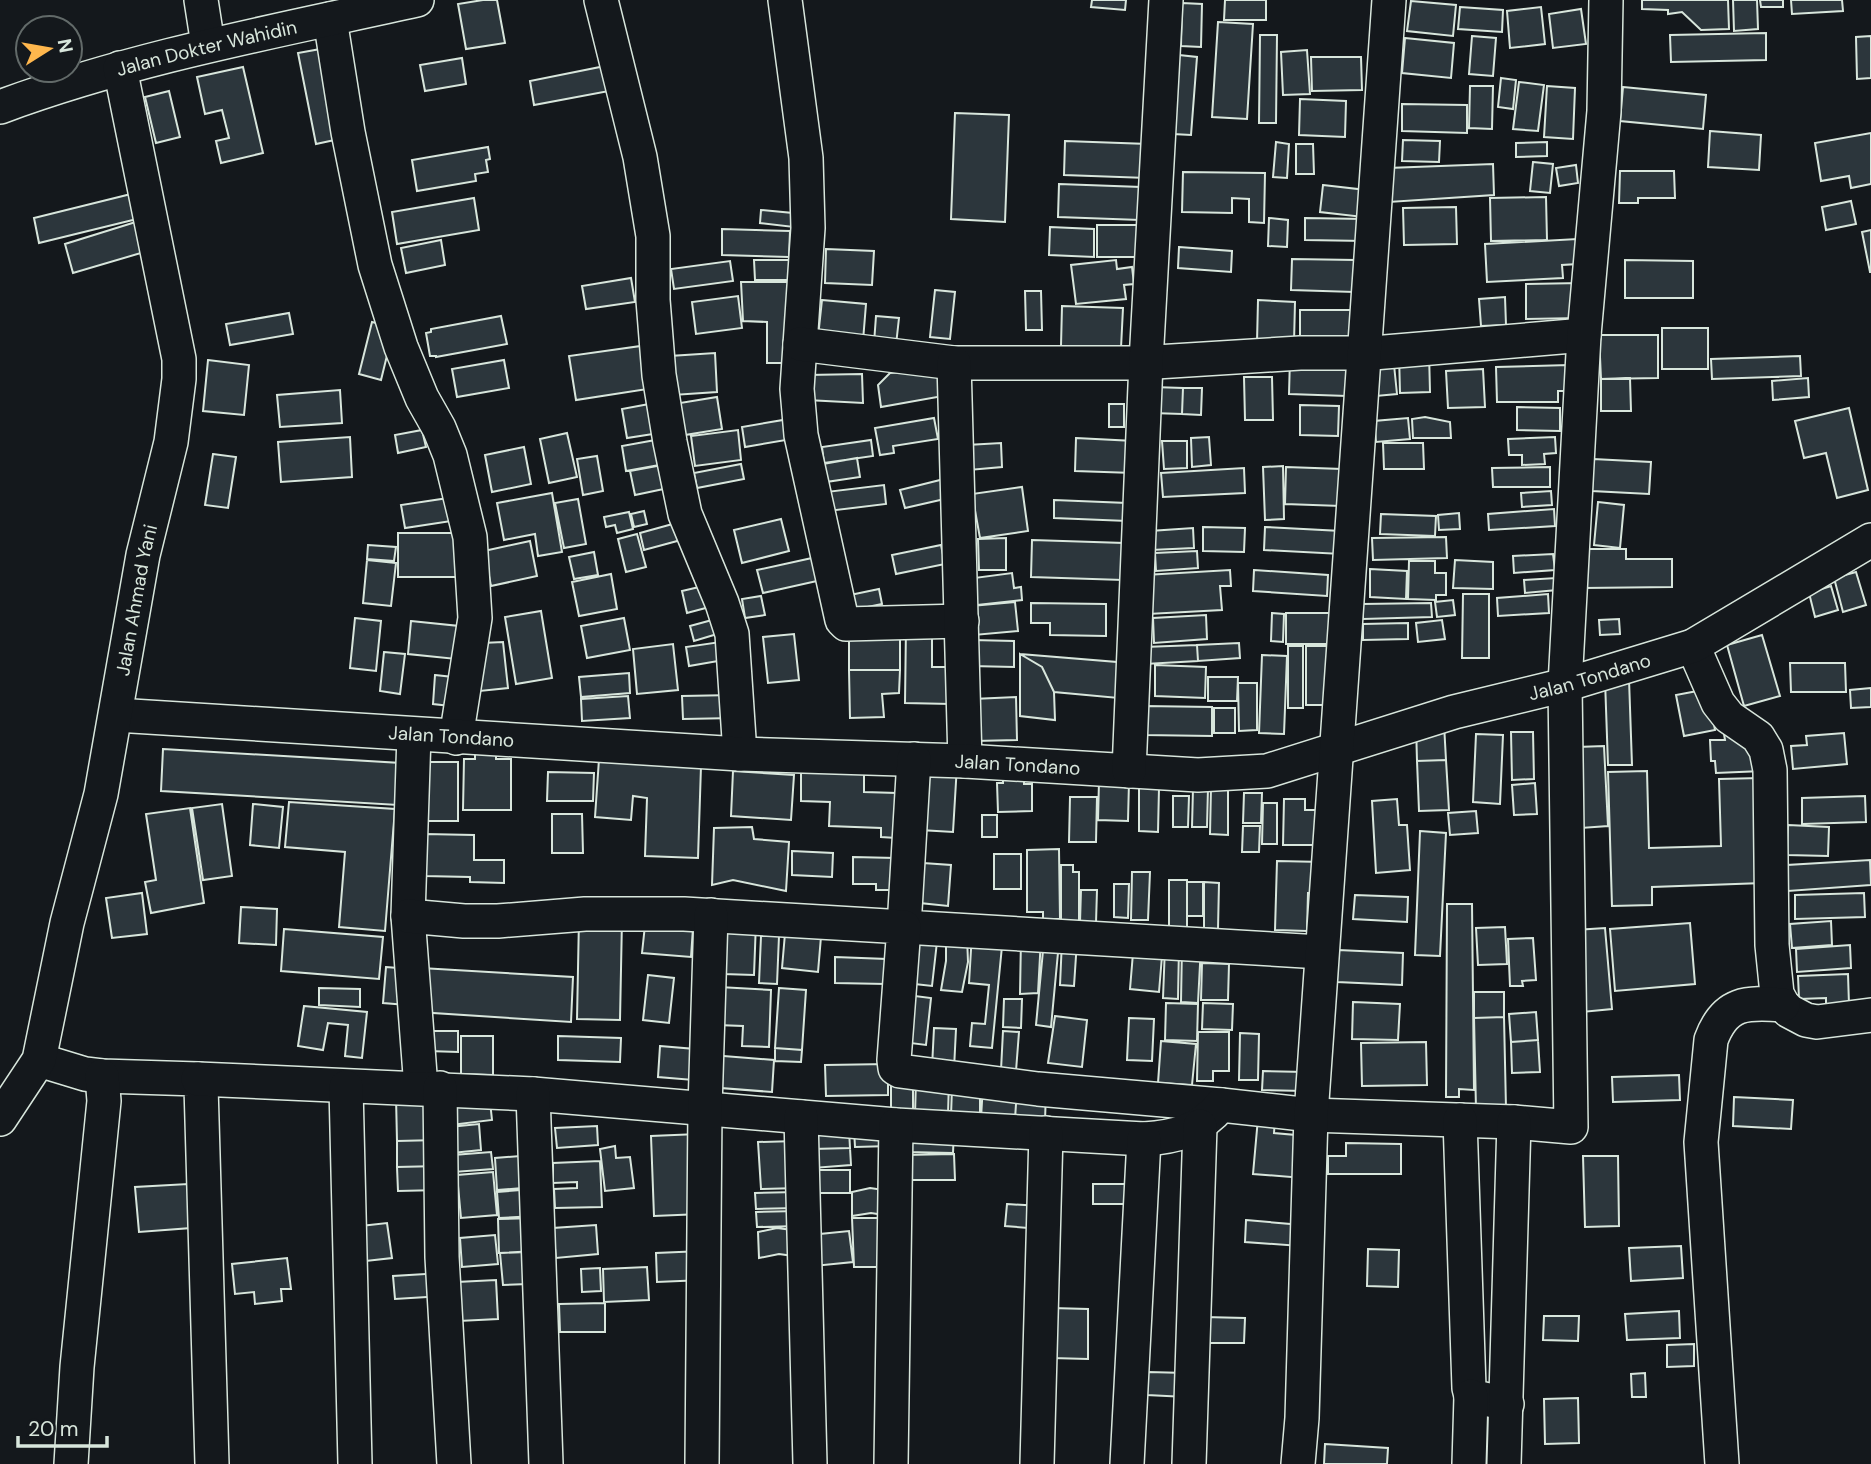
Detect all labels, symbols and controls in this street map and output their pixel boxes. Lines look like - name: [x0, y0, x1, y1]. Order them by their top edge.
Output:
- north arrow: [14, 14, 84, 84]
- street label: Jalan Dokter Wahidin: [113, 14, 299, 82]
- text: N: [52, 37, 79, 55]
- street label: Jalan Ahmad Yani: [110, 522, 163, 678]
- street label: Jalan Tondano: [1526, 648, 1654, 706]
- street label: Jalan Tondano: [388, 720, 515, 753]
- street label: Jalan Tondano: [954, 749, 1081, 781]
- scale bar: [18, 1404, 107, 1448]
- text: 20 m: [28, 1415, 79, 1443]

